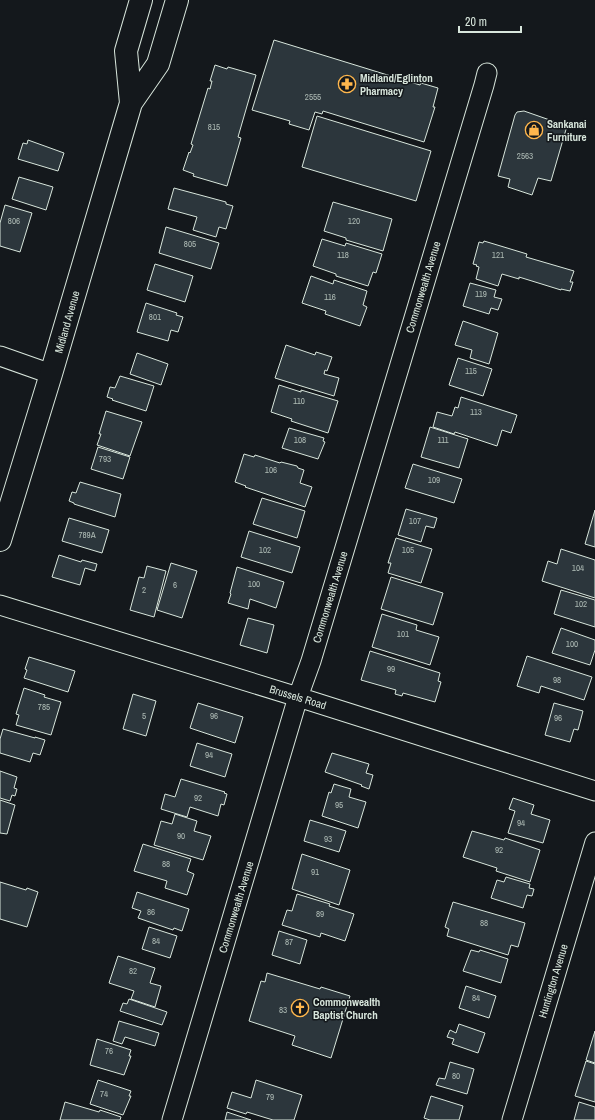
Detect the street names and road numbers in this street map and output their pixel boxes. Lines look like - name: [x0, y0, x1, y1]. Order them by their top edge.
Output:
- street label: Commonwealth Avenue: [402, 239, 444, 335]
- street label: Midland Avenue: [51, 289, 83, 355]
- street label: Commonwealth Avenue: [309, 549, 351, 645]
- street label: Brussels Road: [268, 682, 328, 712]
- street label: Commonwealth Avenue: [215, 859, 257, 955]
- street label: Huntington Avenue: [535, 942, 571, 1020]

